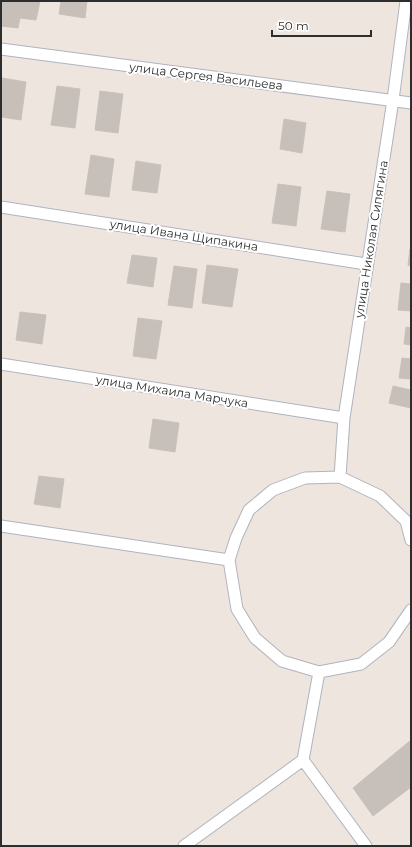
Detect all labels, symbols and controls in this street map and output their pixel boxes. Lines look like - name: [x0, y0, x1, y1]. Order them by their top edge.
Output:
- scale bar: [272, 12, 371, 38]
- text: 50 m: [278, 18, 309, 33]
- street label: улица Сергея Васильева: [127, 59, 284, 93]
- street label: улица Николая Сипягина: [351, 159, 391, 320]
- street label: улица Ивана Щипакина: [108, 216, 259, 254]
- street label: улица Михаила Марчука: [94, 371, 249, 410]

